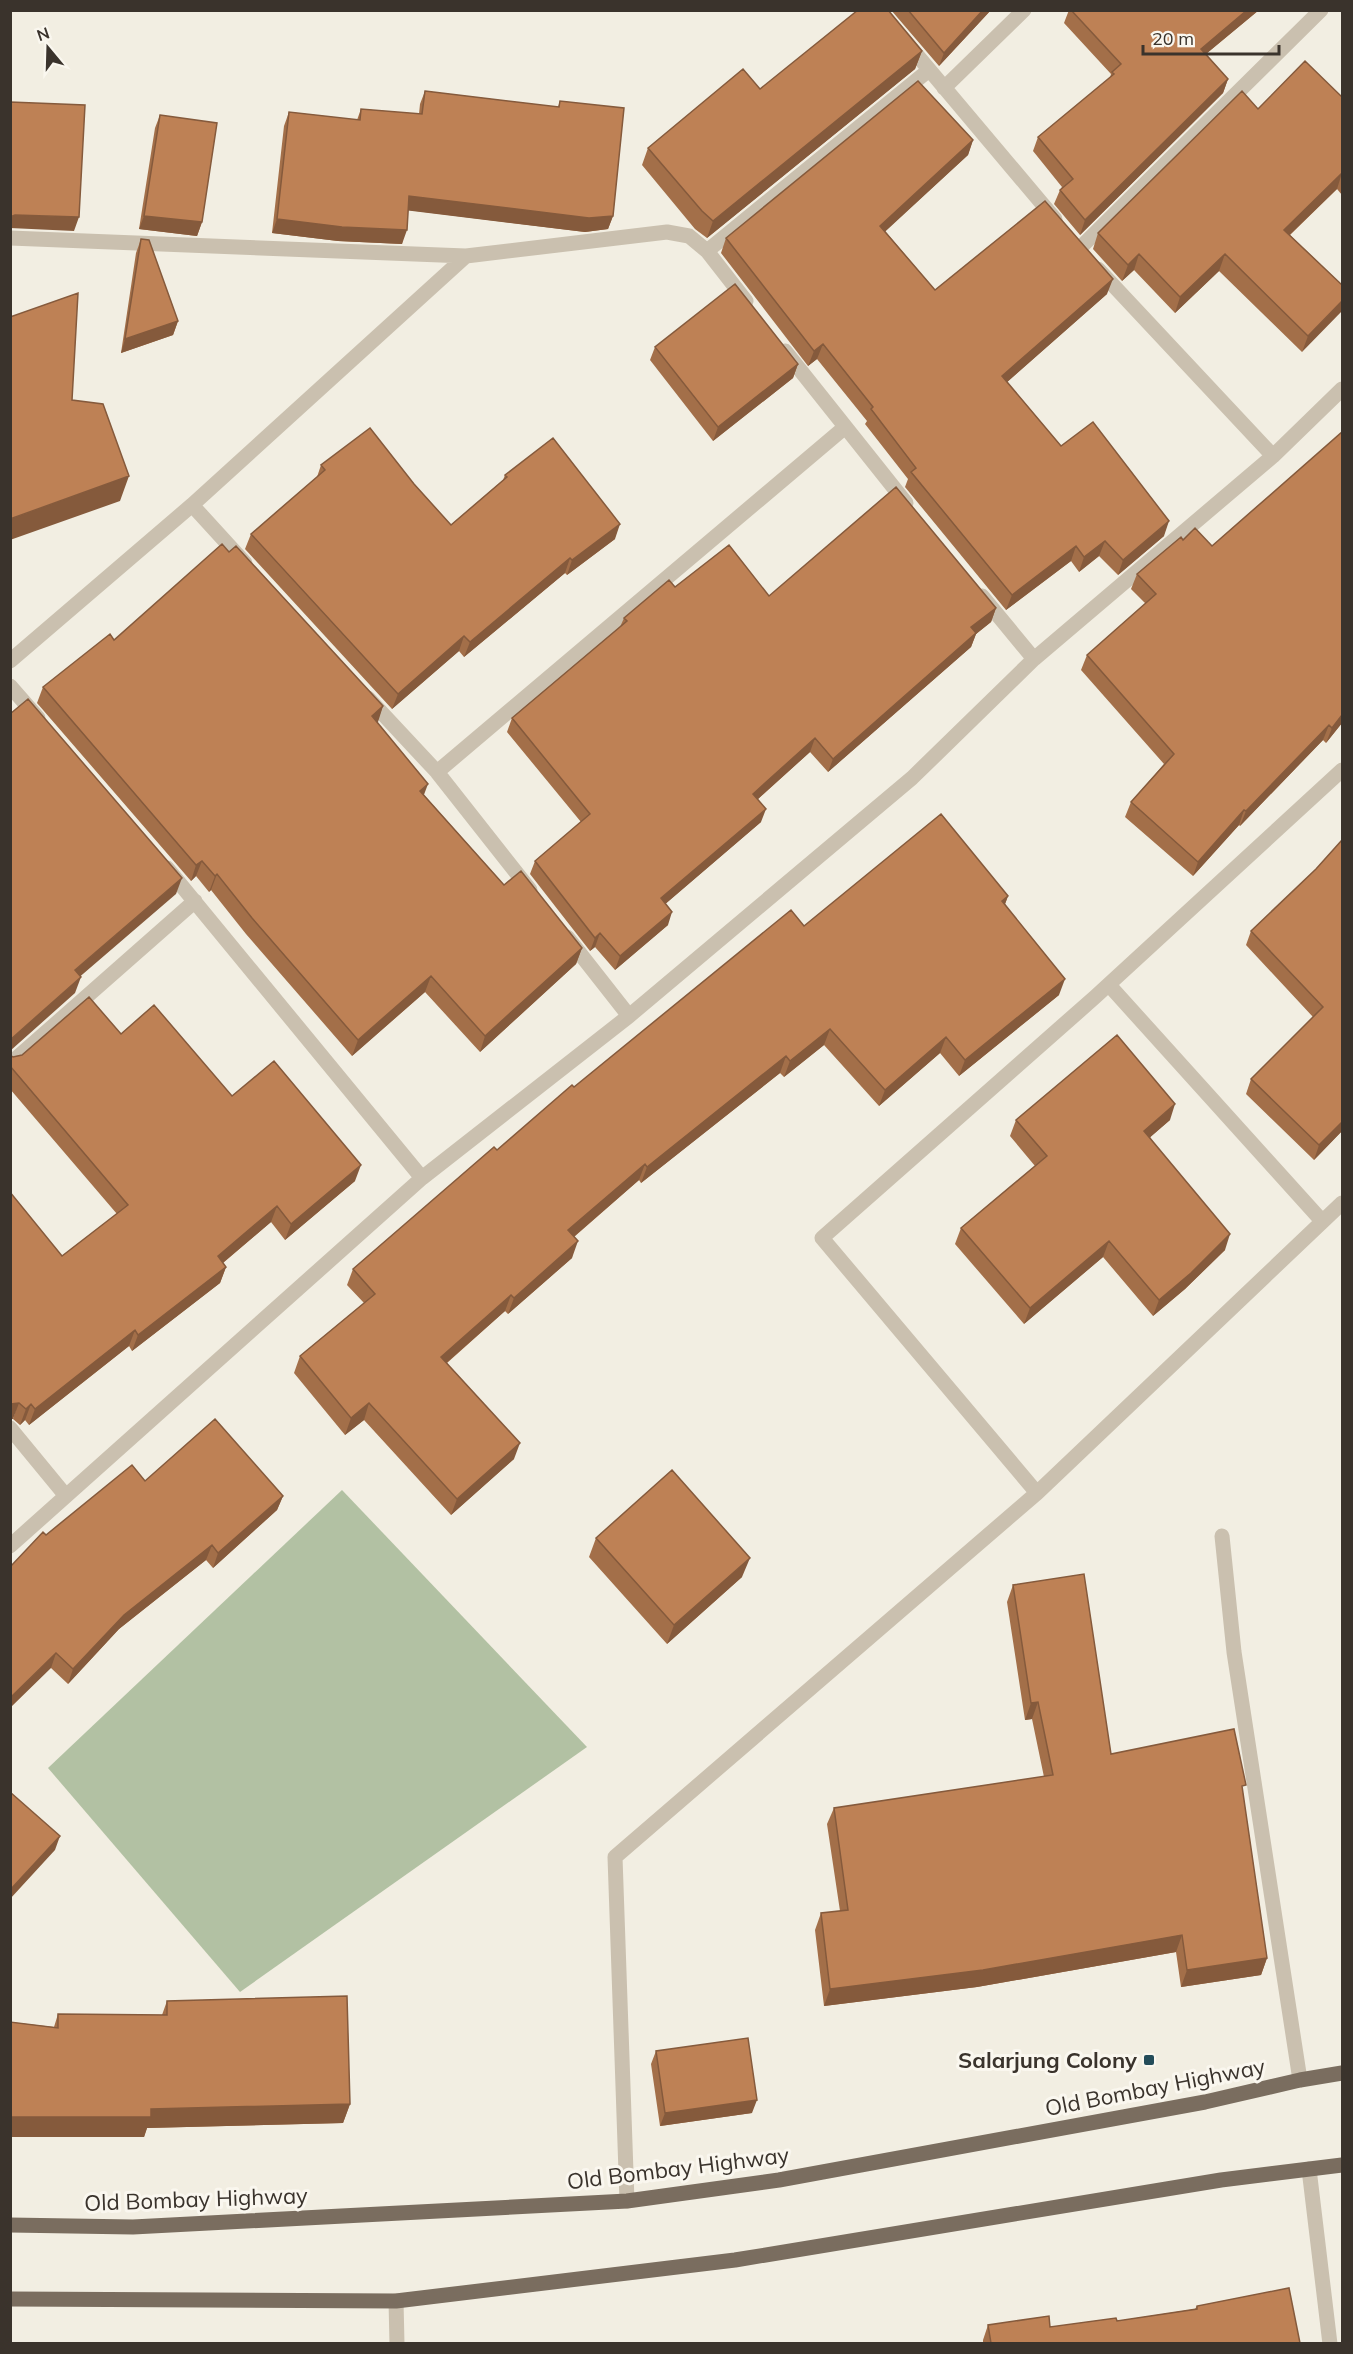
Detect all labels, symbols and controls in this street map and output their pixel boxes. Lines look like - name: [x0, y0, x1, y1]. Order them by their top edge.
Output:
- north arrow: [18, 18, 78, 78]
- scale bar: [1143, 18, 1280, 56]
- text: N: [34, 22, 52, 45]
- text: 20 m: [1152, 27, 1194, 50]
- place label: Salarjung Colony: [958, 2046, 1137, 2074]
- street label: Old Bombay Highway: [1043, 2052, 1268, 2122]
- marker: Salarjung Colony: [1142, 2053, 1156, 2067]
- street label: Old Bombay Highway: [565, 2140, 791, 2196]
- street label: Old Bombay Highway: [84, 2181, 308, 2217]

